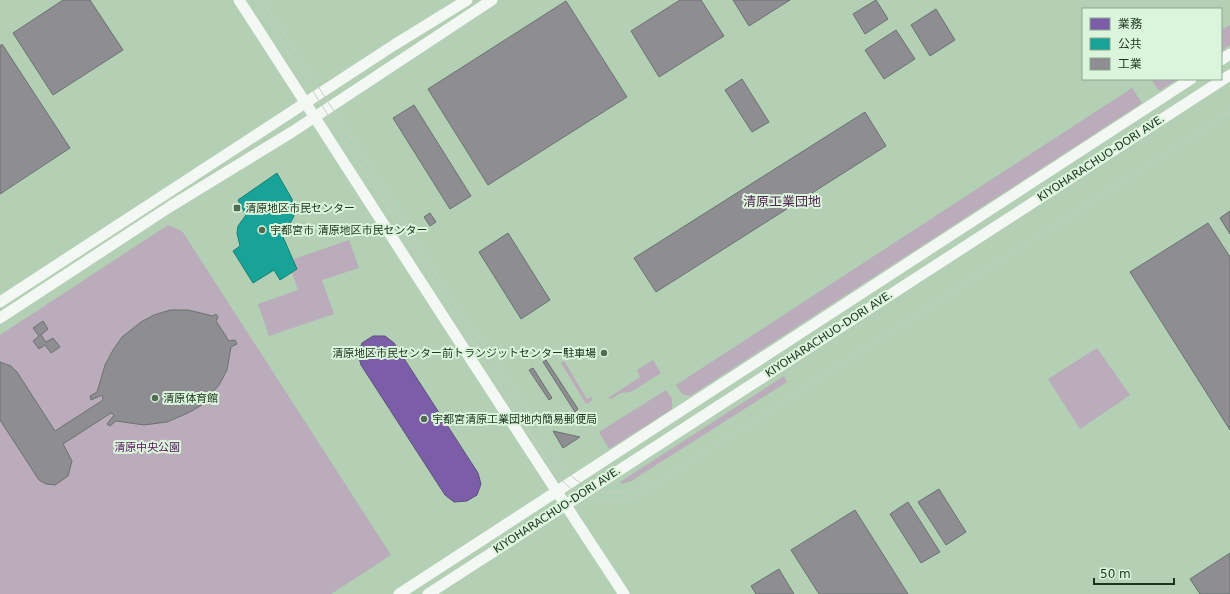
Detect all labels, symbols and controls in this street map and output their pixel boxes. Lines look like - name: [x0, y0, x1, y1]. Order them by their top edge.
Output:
- legend: [1082, 8, 1222, 80]
- text: 業務: [1118, 17, 1142, 31]
- text: 公共: [1118, 37, 1142, 51]
- text: 工業: [1118, 57, 1142, 71]
- street label: KIYOHARACHUO-DORI AVE.: [1035, 112, 1167, 204]
- district label: 清原工業団地: [743, 194, 821, 209]
- place label: 清原地区市民センター: [245, 202, 355, 215]
- marker: 清原地区市民センター: [232, 203, 242, 213]
- place label: 宇都宮市 清原地区市民センター: [270, 224, 428, 237]
- marker: 宇都宮市 清原地区市民センター: [257, 225, 267, 235]
- street label: KIYOHARACHUO-DORI AVE.: [763, 288, 895, 380]
- place label: 清原地区市民センター前トランジットセンター駐車場: [332, 347, 596, 360]
- marker: 清原地区市民センター前トランジットセンター駐車場: [599, 348, 609, 358]
- place label: 清原体育館: [163, 392, 218, 405]
- marker: 清原体育館: [150, 393, 160, 403]
- place label: 宇都宮清原工業団地内簡易郵便局: [432, 413, 597, 426]
- marker: 宇都宮清原工業団地内簡易郵便局: [419, 414, 429, 424]
- park label: 清原中央公園: [114, 441, 180, 454]
- street label: KIYOHARACHUO-DORI AVE.: [491, 464, 623, 556]
- scale bar: [1094, 560, 1174, 586]
- text: 50 m: [1100, 567, 1131, 581]

